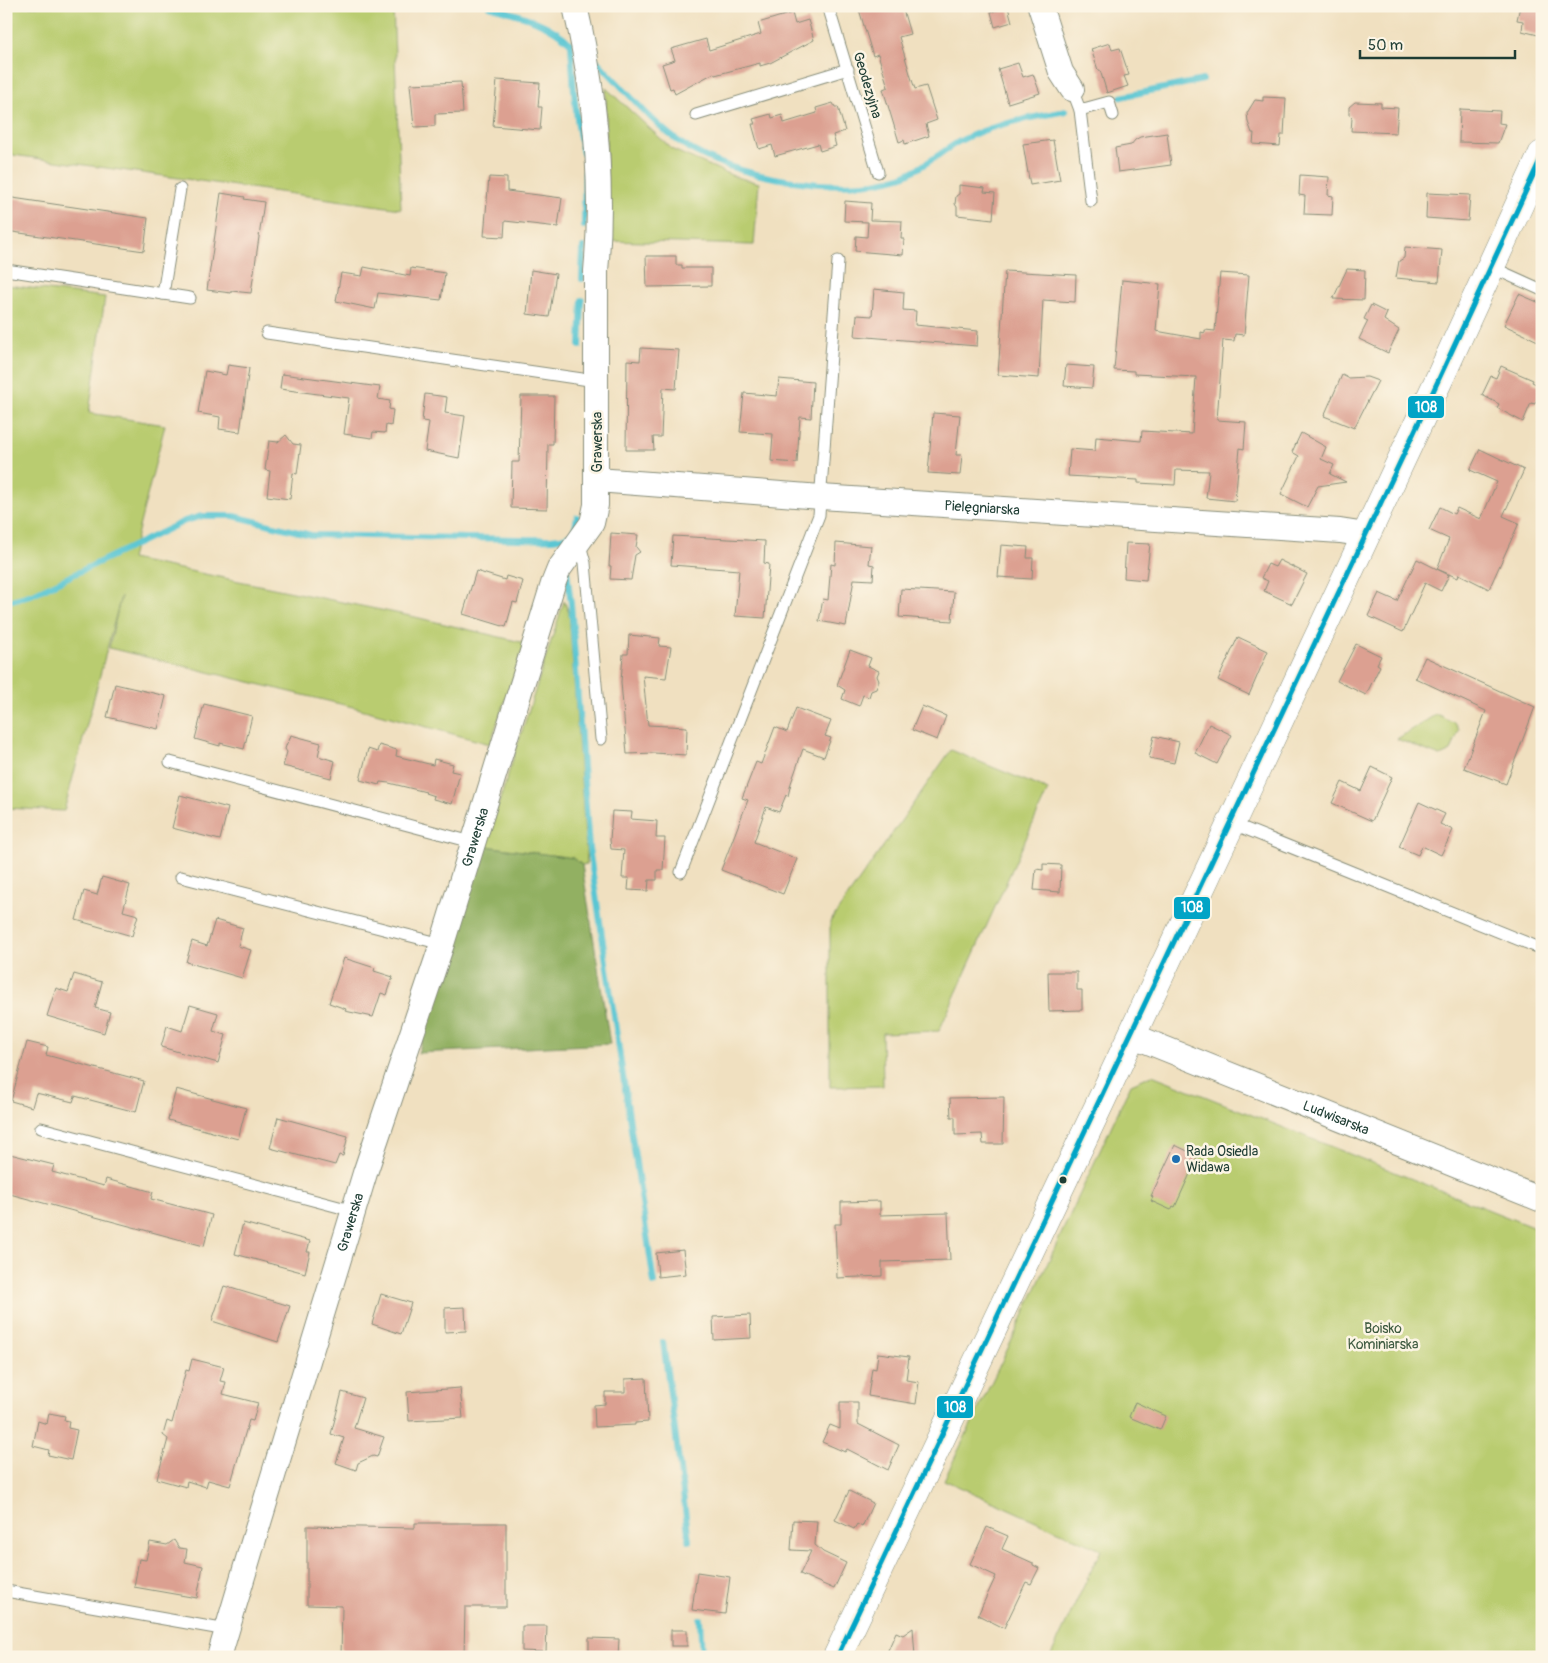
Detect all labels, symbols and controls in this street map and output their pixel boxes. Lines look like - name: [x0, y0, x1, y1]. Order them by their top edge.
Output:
- scale bar: [1360, 28, 1516, 60]
- text: 50 m: [1368, 36, 1403, 55]
- street label: Geodezyjna: [849, 50, 886, 120]
- line badge: 108: [1407, 395, 1445, 419]
- text: 108: [1415, 399, 1437, 416]
- street label: Grawerska: [589, 412, 606, 472]
- street label: Pielęgniarska: [944, 497, 1020, 519]
- street label: Grawerska: [458, 806, 493, 869]
- line badge: 108: [1173, 896, 1211, 920]
- text: 108: [1181, 899, 1203, 916]
- street label: Ludwisarska: [1300, 1097, 1372, 1139]
- place label: Rada Osiedla Widawa: [1186, 1143, 1258, 1176]
- marker: Rada Osiedla Widawa: [1170, 1153, 1182, 1165]
- unlabelled marker: [1058, 1175, 1068, 1185]
- street label: Grawerska: [334, 1191, 367, 1254]
- park label: Boisko Kominiarska: [1348, 1320, 1418, 1353]
- line badge: 108: [936, 1395, 974, 1419]
- text: 108: [944, 1399, 966, 1416]

